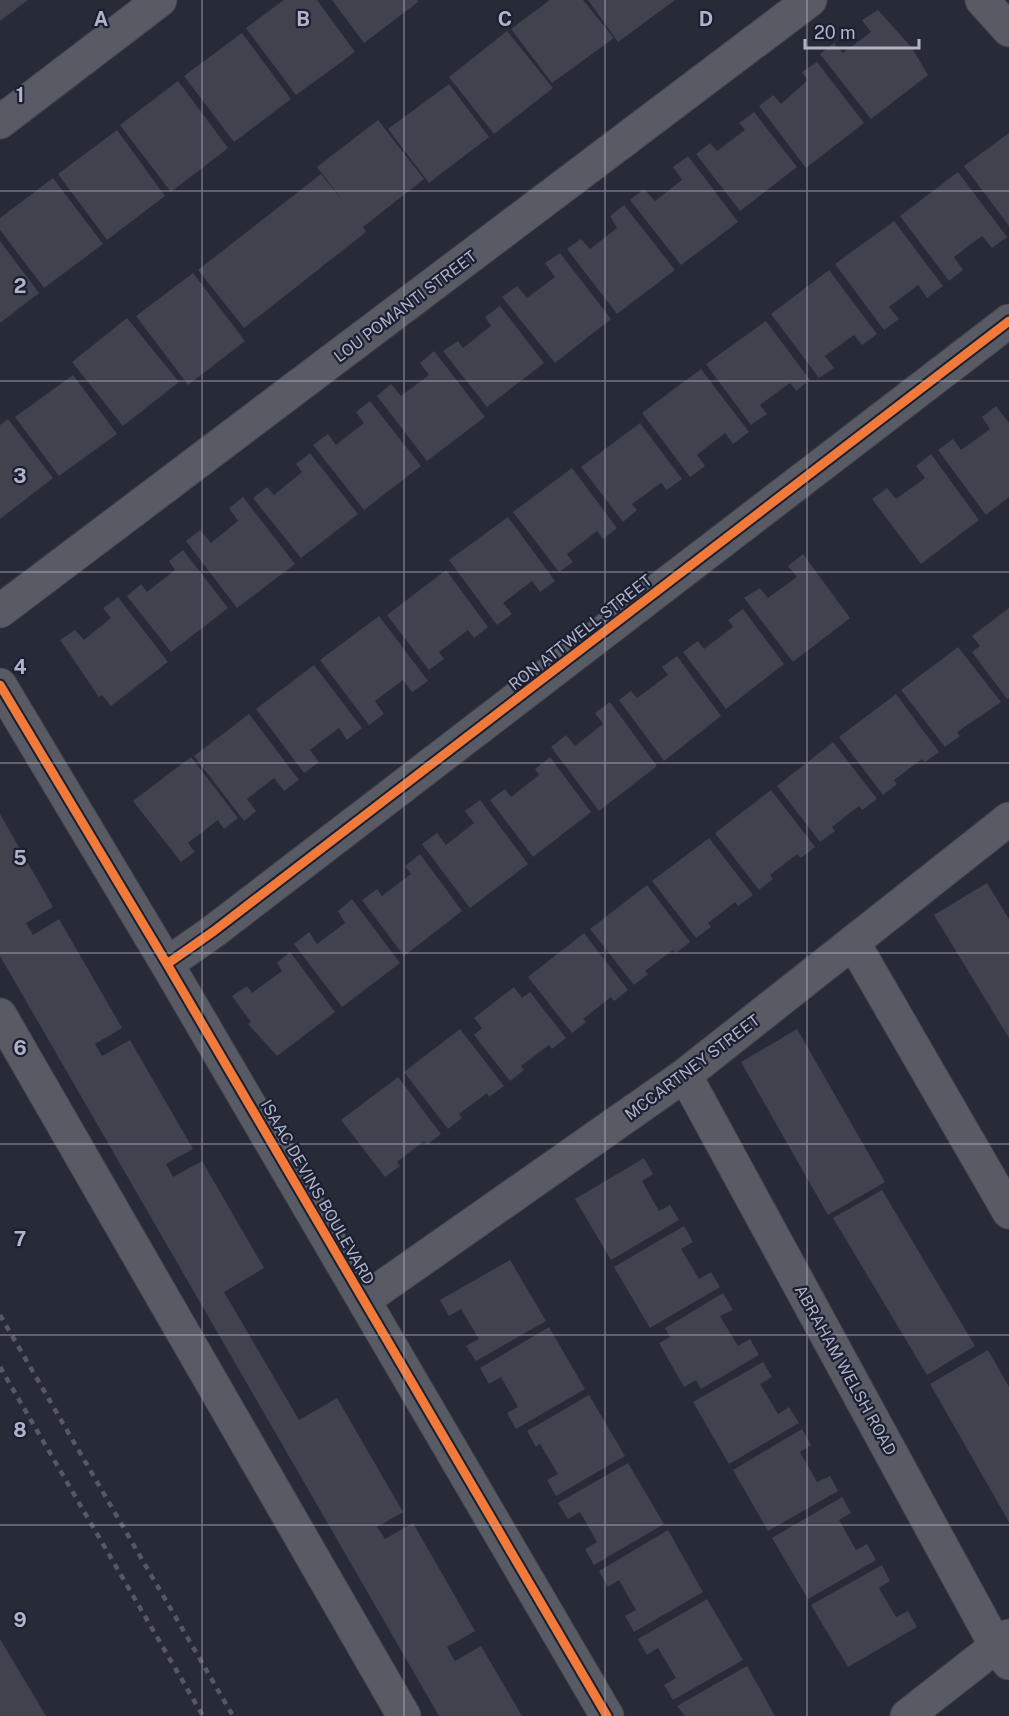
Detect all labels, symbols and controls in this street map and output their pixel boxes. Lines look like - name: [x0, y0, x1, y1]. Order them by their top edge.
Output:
- text: A: [94, 7, 108, 31]
- text: B: [296, 7, 310, 31]
- text: C: [498, 7, 512, 31]
- text: D: [699, 7, 713, 31]
- scale bar: [805, 12, 919, 50]
- text: 20 m: [814, 22, 856, 43]
- text: 1: [16, 83, 24, 107]
- street label: LOU POMANTI STREET: [330, 246, 481, 366]
- text: 2: [14, 274, 26, 298]
- text: 3: [13, 464, 27, 488]
- street label: RON ATTWELL STREET: [505, 570, 656, 694]
- text: 4: [13, 655, 27, 679]
- text: 5: [13, 846, 27, 870]
- street label: MCCARTNEY STREET: [621, 1010, 764, 1124]
- text: 6: [13, 1036, 27, 1060]
- street label: ISAAC DEVINS BOULEVARD: [257, 1097, 378, 1288]
- text: 7: [14, 1227, 26, 1251]
- street label: ABRAHAM WELSH ROAD: [791, 1282, 900, 1459]
- text: 8: [13, 1418, 27, 1442]
- text: 9: [13, 1608, 27, 1632]

